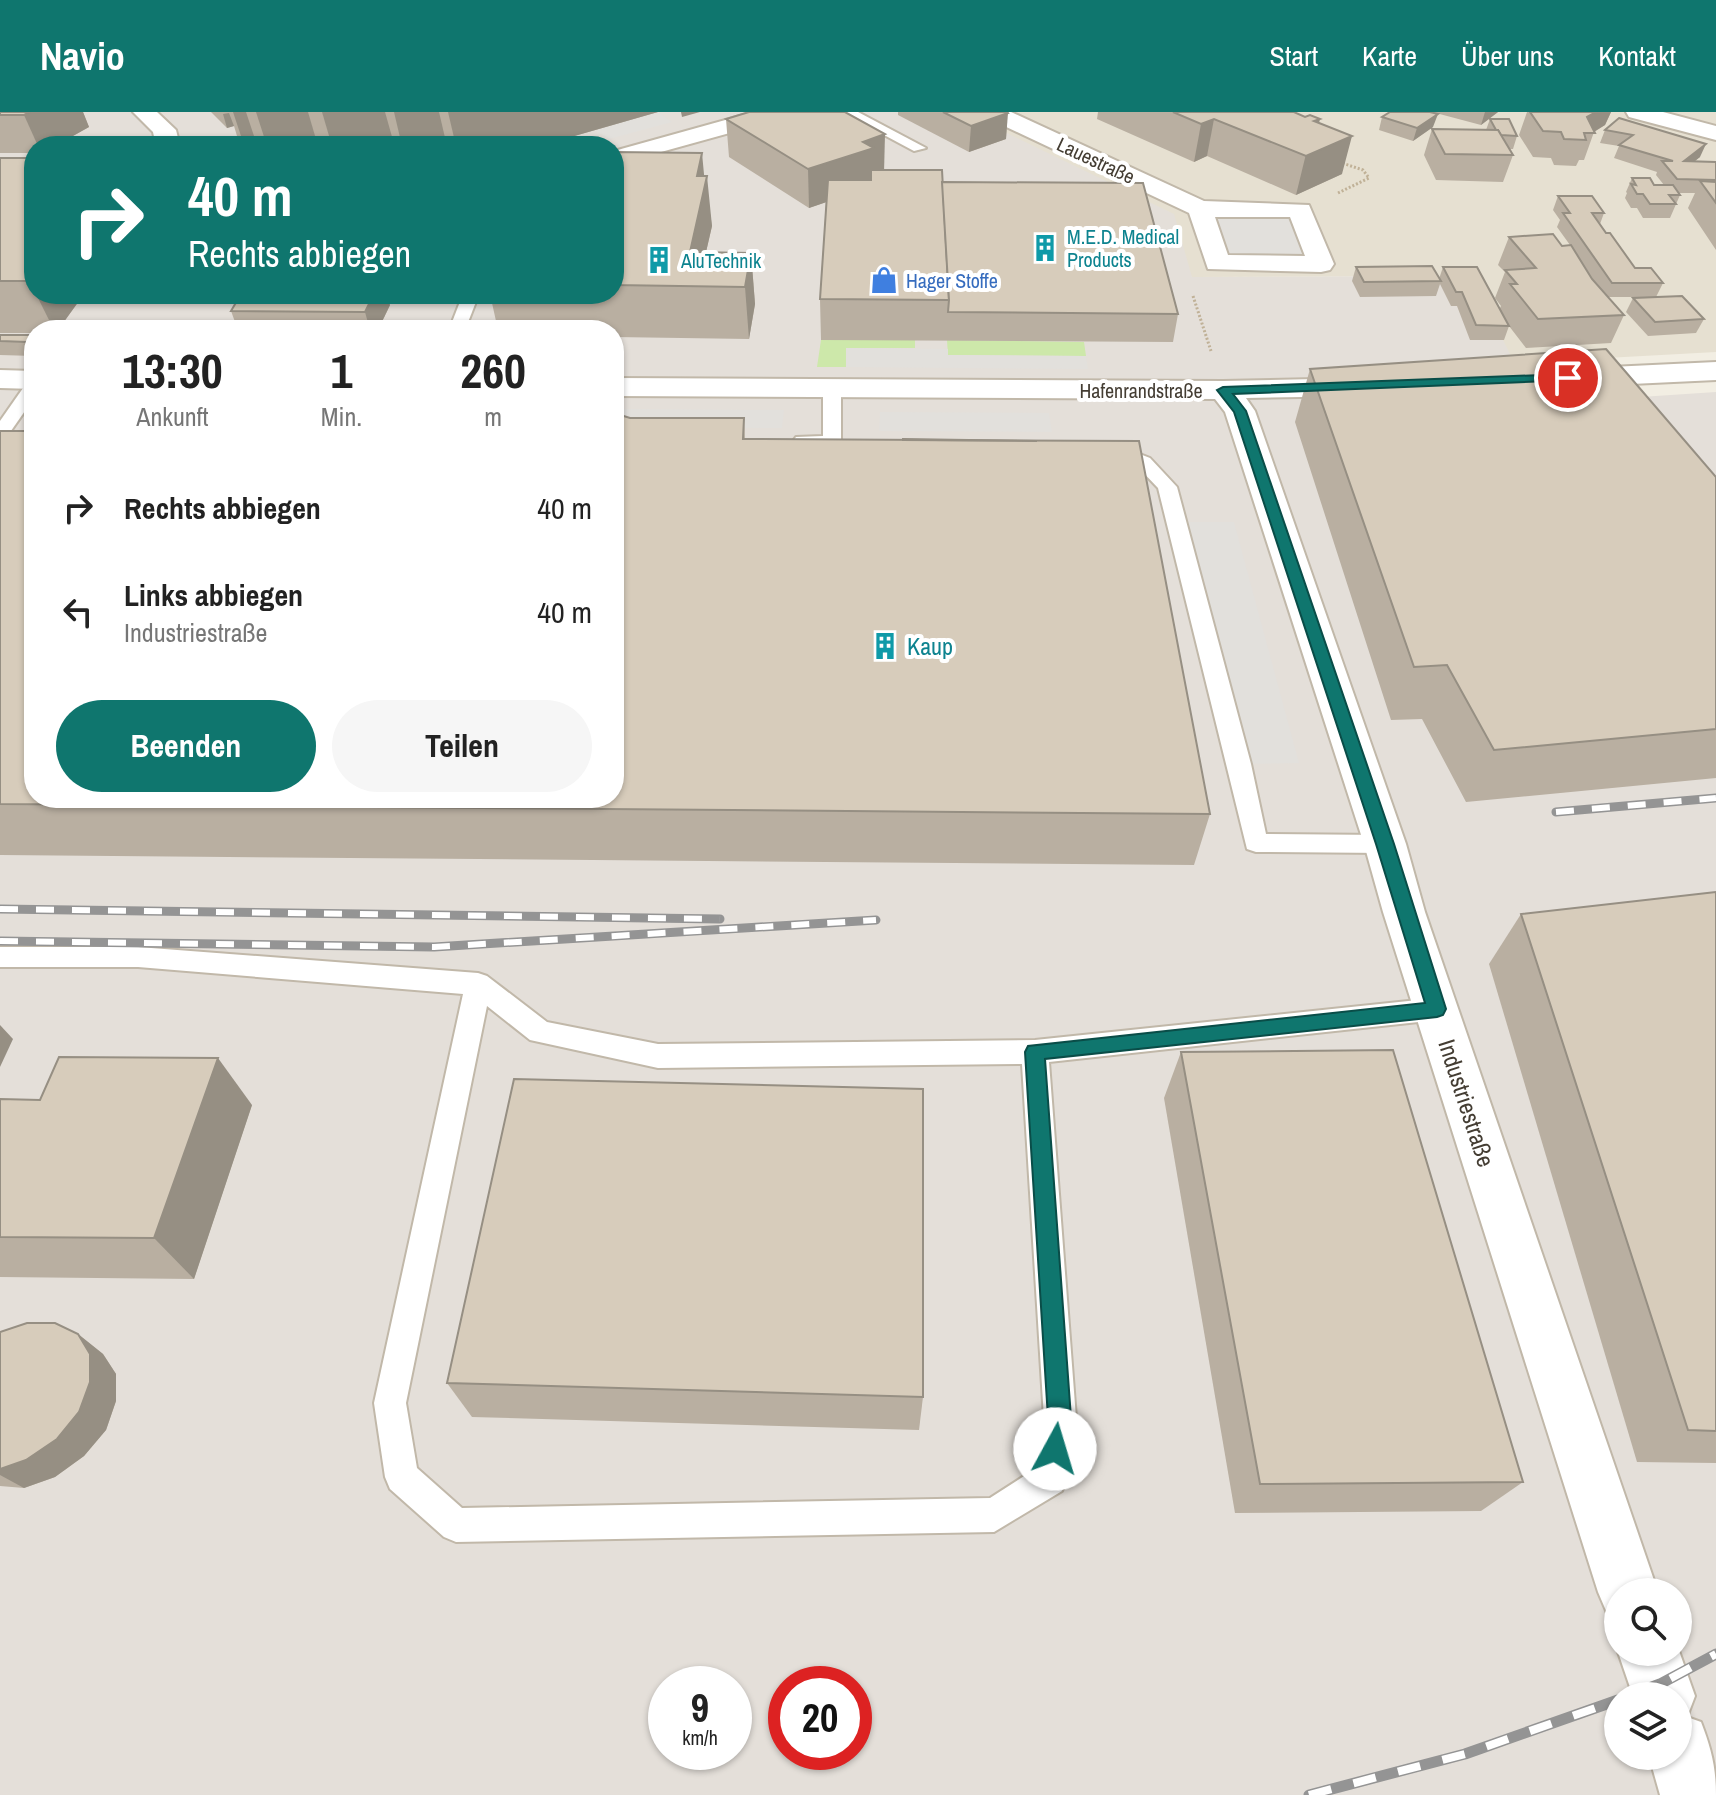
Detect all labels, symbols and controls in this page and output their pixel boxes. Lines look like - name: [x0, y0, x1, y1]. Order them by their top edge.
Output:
- text: Navio: [40, 31, 125, 82]
- text: Start: [1270, 37, 1318, 75]
- text: Karte: [1362, 37, 1417, 75]
- text: Über uns: [1461, 37, 1554, 75]
- text: Kontakt: [1598, 37, 1676, 75]
- street label: Lauestraße: [1053, 130, 1139, 190]
- text: 40 m: [188, 158, 293, 233]
- icon: right: [56, 168, 160, 272]
- place label: M.E.D. Medical Products: [1067, 223, 1179, 273]
- text: Rechts abbiegen: [188, 230, 411, 278]
- building icon: M.E.D. Medical Products: [1030, 233, 1060, 263]
- building icon: AluTechnik: [644, 245, 674, 275]
- place label: AluTechnik: [680, 247, 762, 274]
- shop icon: Hager Stoffe: [869, 265, 899, 295]
- place label: Hager Stoffe: [906, 267, 998, 294]
- text: 13:30: [122, 338, 223, 403]
- text: 1: [331, 338, 352, 403]
- text: 260: [460, 338, 526, 403]
- pin: [1534, 344, 1602, 412]
- icon: arrive: [1546, 356, 1590, 400]
- street label: Hafenrandstraße: [1079, 377, 1203, 404]
- text: Ankunft: [136, 399, 209, 434]
- text: Min.: [321, 399, 362, 434]
- text: m: [484, 399, 502, 434]
- icon: right: [56, 486, 100, 530]
- text: Rechts abbiegen: [124, 488, 321, 528]
- text: 40 m: [537, 488, 592, 528]
- text: Links abbiegen: [124, 575, 303, 615]
- icon: left: [56, 590, 100, 634]
- text: 40 m: [537, 592, 592, 632]
- text: Industriestraße: [124, 615, 267, 650]
- place label: Kaup: [907, 630, 953, 662]
- building icon: Kaup: [870, 631, 900, 661]
- button: Beenden: [56, 700, 316, 792]
- button: Teilen: [332, 700, 592, 792]
- street label: Industriestraße: [1431, 1035, 1503, 1171]
- position arrow: [1013, 1407, 1097, 1491]
- map controls: [1604, 1578, 1692, 1770]
- button: search: [1604, 1578, 1692, 1666]
- speed limit sign: 20: [768, 1666, 872, 1770]
- text: 9: [691, 1681, 709, 1734]
- button: layers: [1604, 1682, 1692, 1770]
- text: km/h: [682, 1724, 718, 1751]

